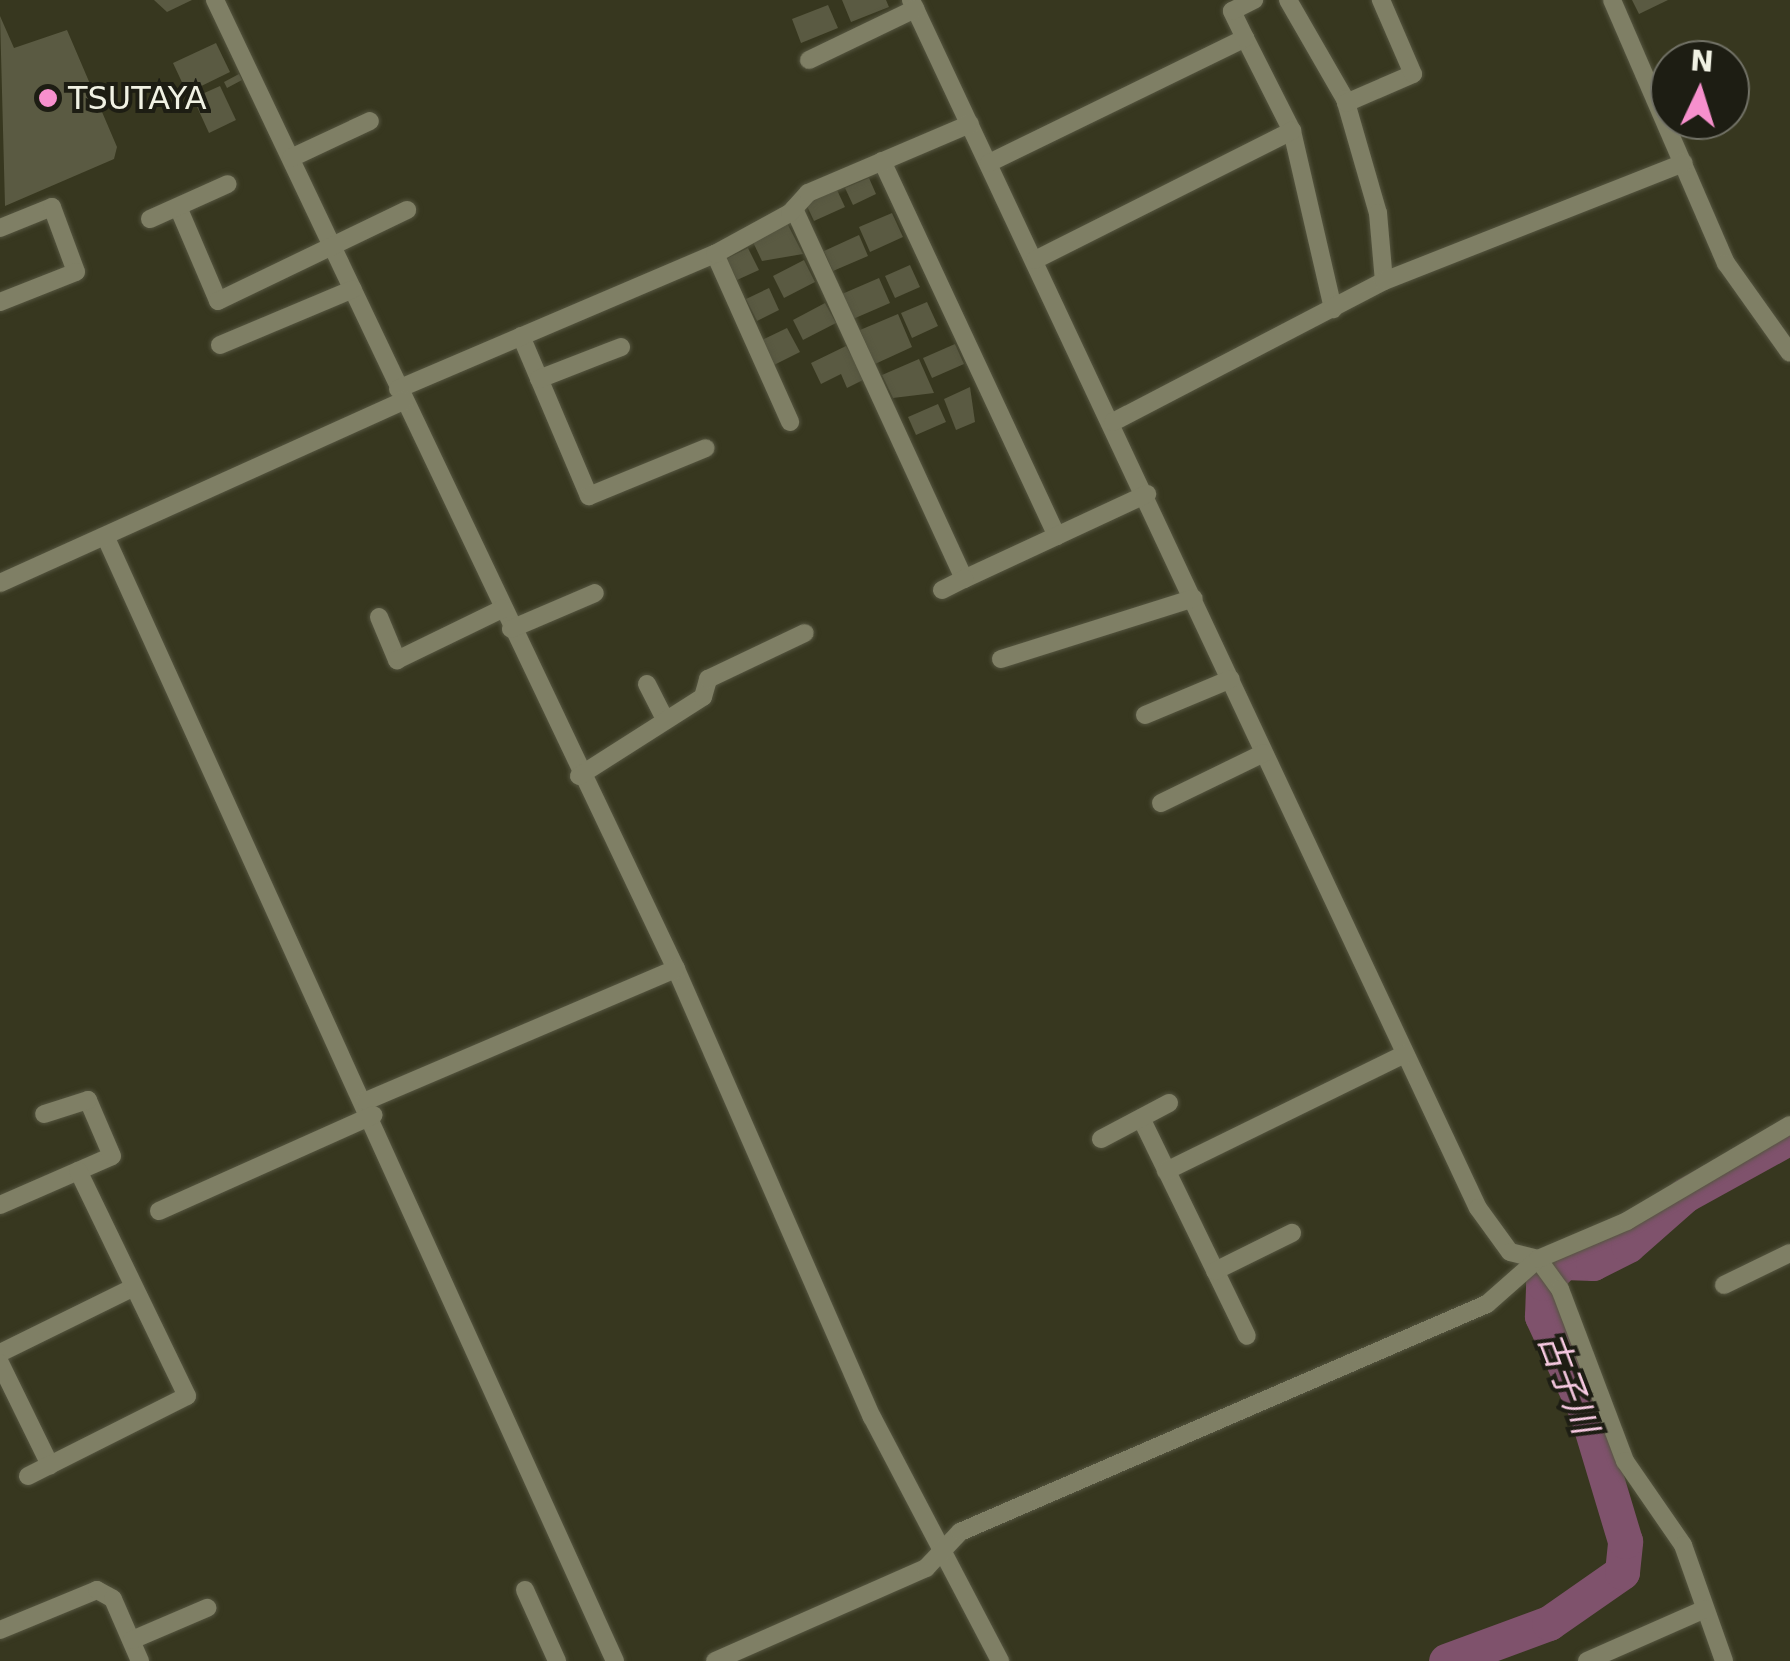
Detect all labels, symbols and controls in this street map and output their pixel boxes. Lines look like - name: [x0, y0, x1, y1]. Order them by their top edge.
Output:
- north arrow: [1650, 40, 1750, 140]
- text: N: [1689, 44, 1715, 79]
- place label: TSUTAYA: [68, 79, 207, 117]
- marker: TSUTAYA: [37, 87, 59, 109]
- water label: 古子川: [1530, 1326, 1606, 1440]

